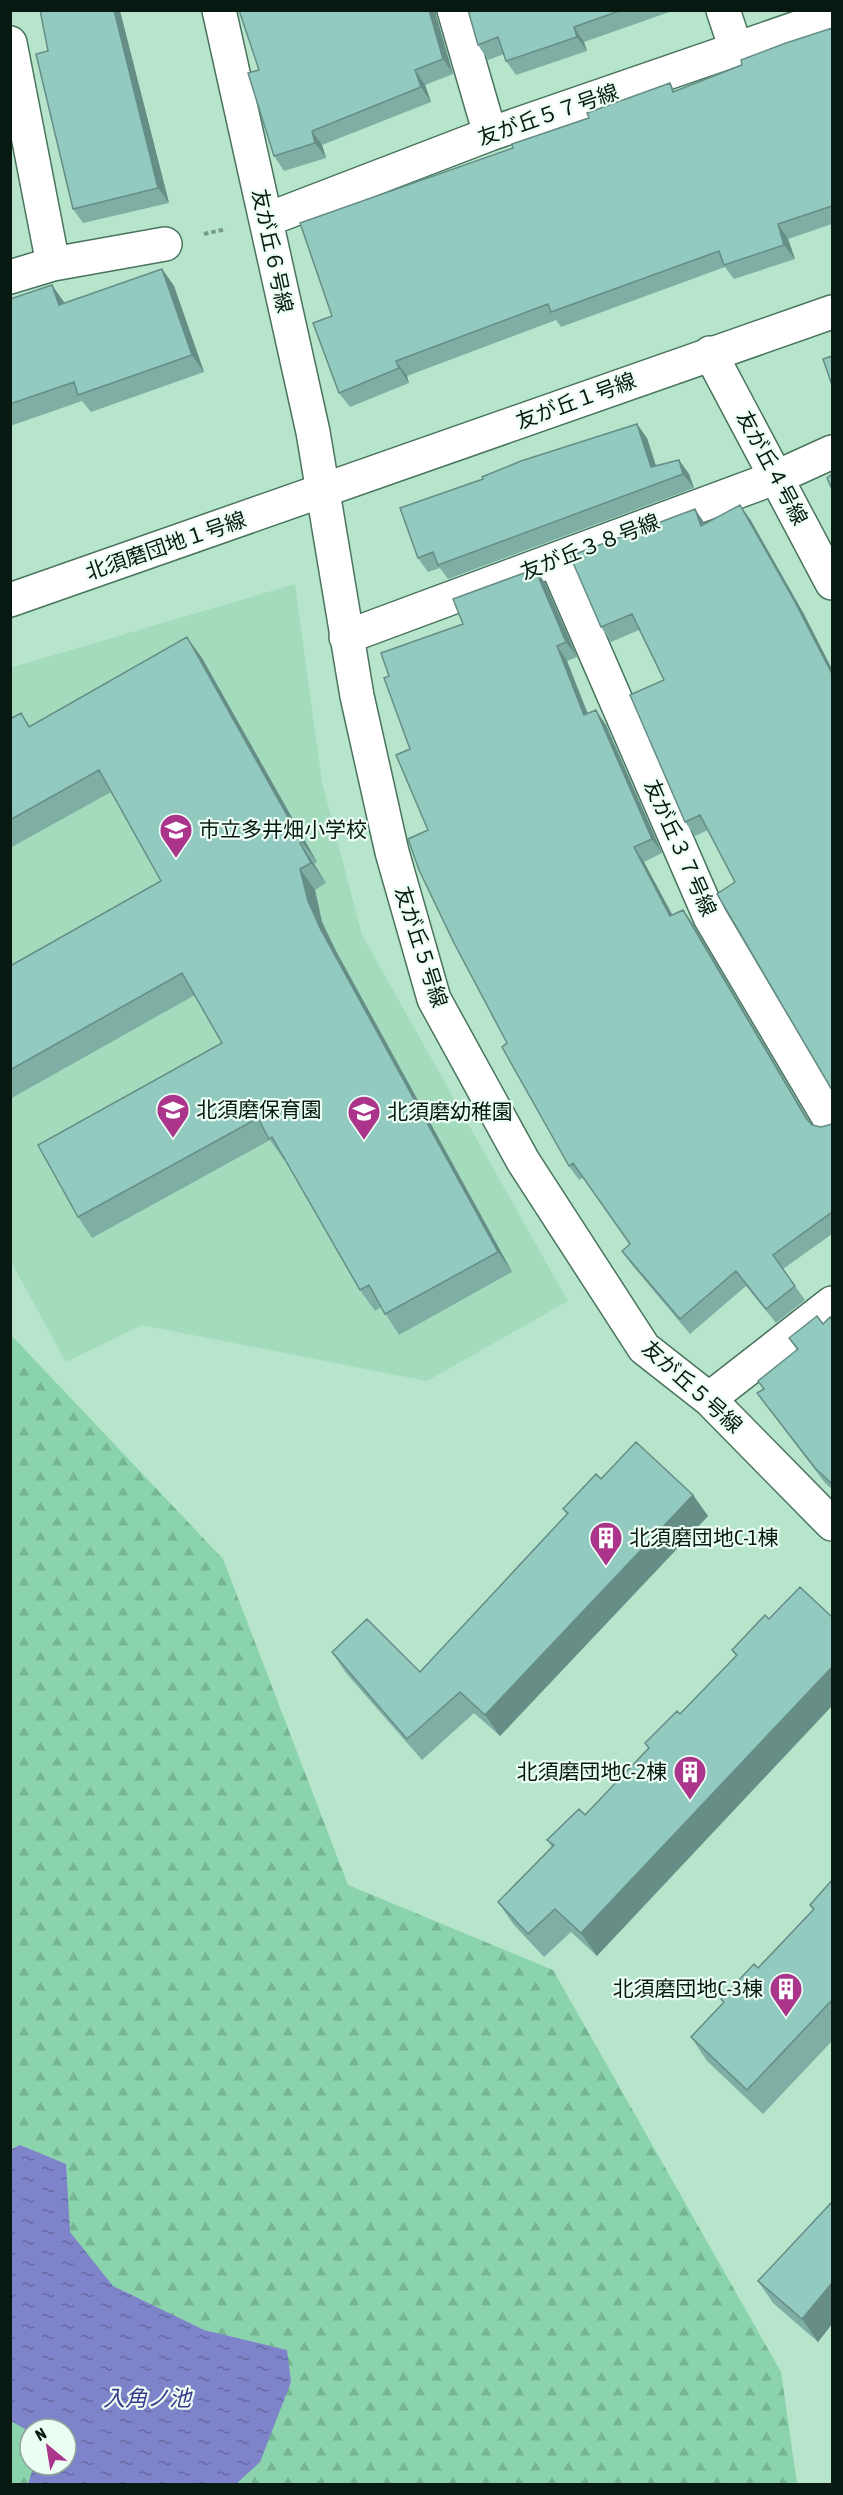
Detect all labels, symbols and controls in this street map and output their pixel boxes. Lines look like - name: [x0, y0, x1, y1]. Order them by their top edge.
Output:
- street label: 友が丘５７号線: [474, 79, 621, 149]
- street label: 友が丘６号線: [248, 187, 298, 315]
- street label: 友が丘１号線: [512, 367, 639, 433]
- street label: 友が丘４号線: [733, 406, 813, 529]
- street label: 北須磨団地１号線: [82, 506, 249, 584]
- street label: 友が丘３８号線: [517, 509, 663, 584]
- street label: 友が丘３７号線: [640, 776, 722, 920]
- school or university icon: 市立多井畑小学校: [158, 812, 194, 859]
- place label: 市立多井畑小学校: [199, 817, 367, 841]
- street label: 友が丘５号線: [391, 883, 453, 1010]
- school or university icon: 北須磨保育園: [155, 1092, 191, 1139]
- school or university icon: 北須磨幼稚園: [346, 1094, 382, 1141]
- place label: 北須磨保育園: [196, 1097, 322, 1121]
- place label: 北須磨幼稚園: [387, 1099, 513, 1123]
- street label: 友が丘５号線: [638, 1335, 748, 1437]
- building icon: 北須磨団地C-1棟: [588, 1520, 624, 1567]
- place label: 北須磨団地C-1棟: [629, 1525, 779, 1549]
- building icon: 北須磨団地C-2棟: [672, 1754, 708, 1801]
- place label: 北須磨団地C-2棟: [516, 1759, 667, 1783]
- building icon: 北須磨団地C-3棟: [768, 1971, 804, 2018]
- place label: 北須磨団地C-3棟: [612, 1976, 763, 2000]
- water label: 入角ノ池: [103, 2385, 193, 2411]
- north arrow: [18, 2417, 78, 2477]
- text: N: [32, 2424, 49, 2444]

